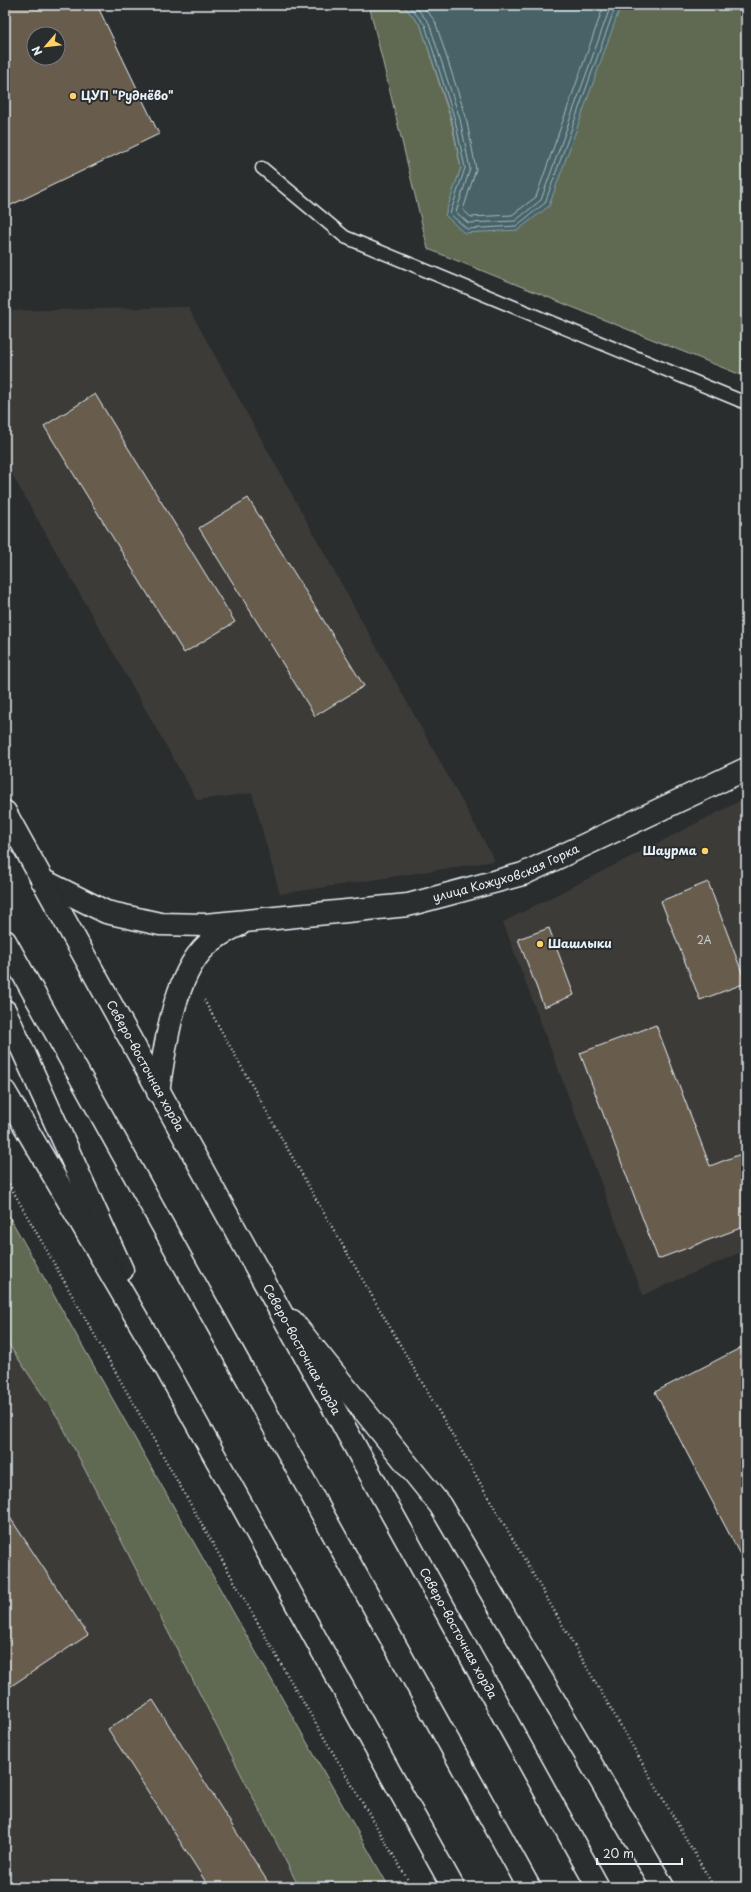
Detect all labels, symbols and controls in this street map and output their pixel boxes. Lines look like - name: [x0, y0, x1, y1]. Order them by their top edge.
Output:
- north arrow: [26, 26, 66, 66]
- text: N: [27, 43, 46, 59]
- place label: ЦУП "Руднёво": [81, 86, 174, 104]
- marker: ЦУП "Руднёво": [68, 91, 78, 101]
- street label: улица Кожуховская Горка: [430, 839, 582, 906]
- place label: Шаурма: [643, 841, 698, 859]
- marker: Шаурма: [700, 846, 710, 856]
- house number: 2А: [697, 932, 712, 947]
- place label: Шашлыки: [548, 934, 612, 952]
- marker: Шашлыки: [535, 939, 545, 949]
- street label: Северо-восточная хорда: [102, 997, 190, 1135]
- street label: Северо-восточная хорда: [259, 1280, 346, 1418]
- street label: Северо-восточная хорда: [415, 1564, 503, 1702]
- scale bar: [597, 1840, 682, 1866]
- text: 20 m: [603, 1844, 634, 1862]

